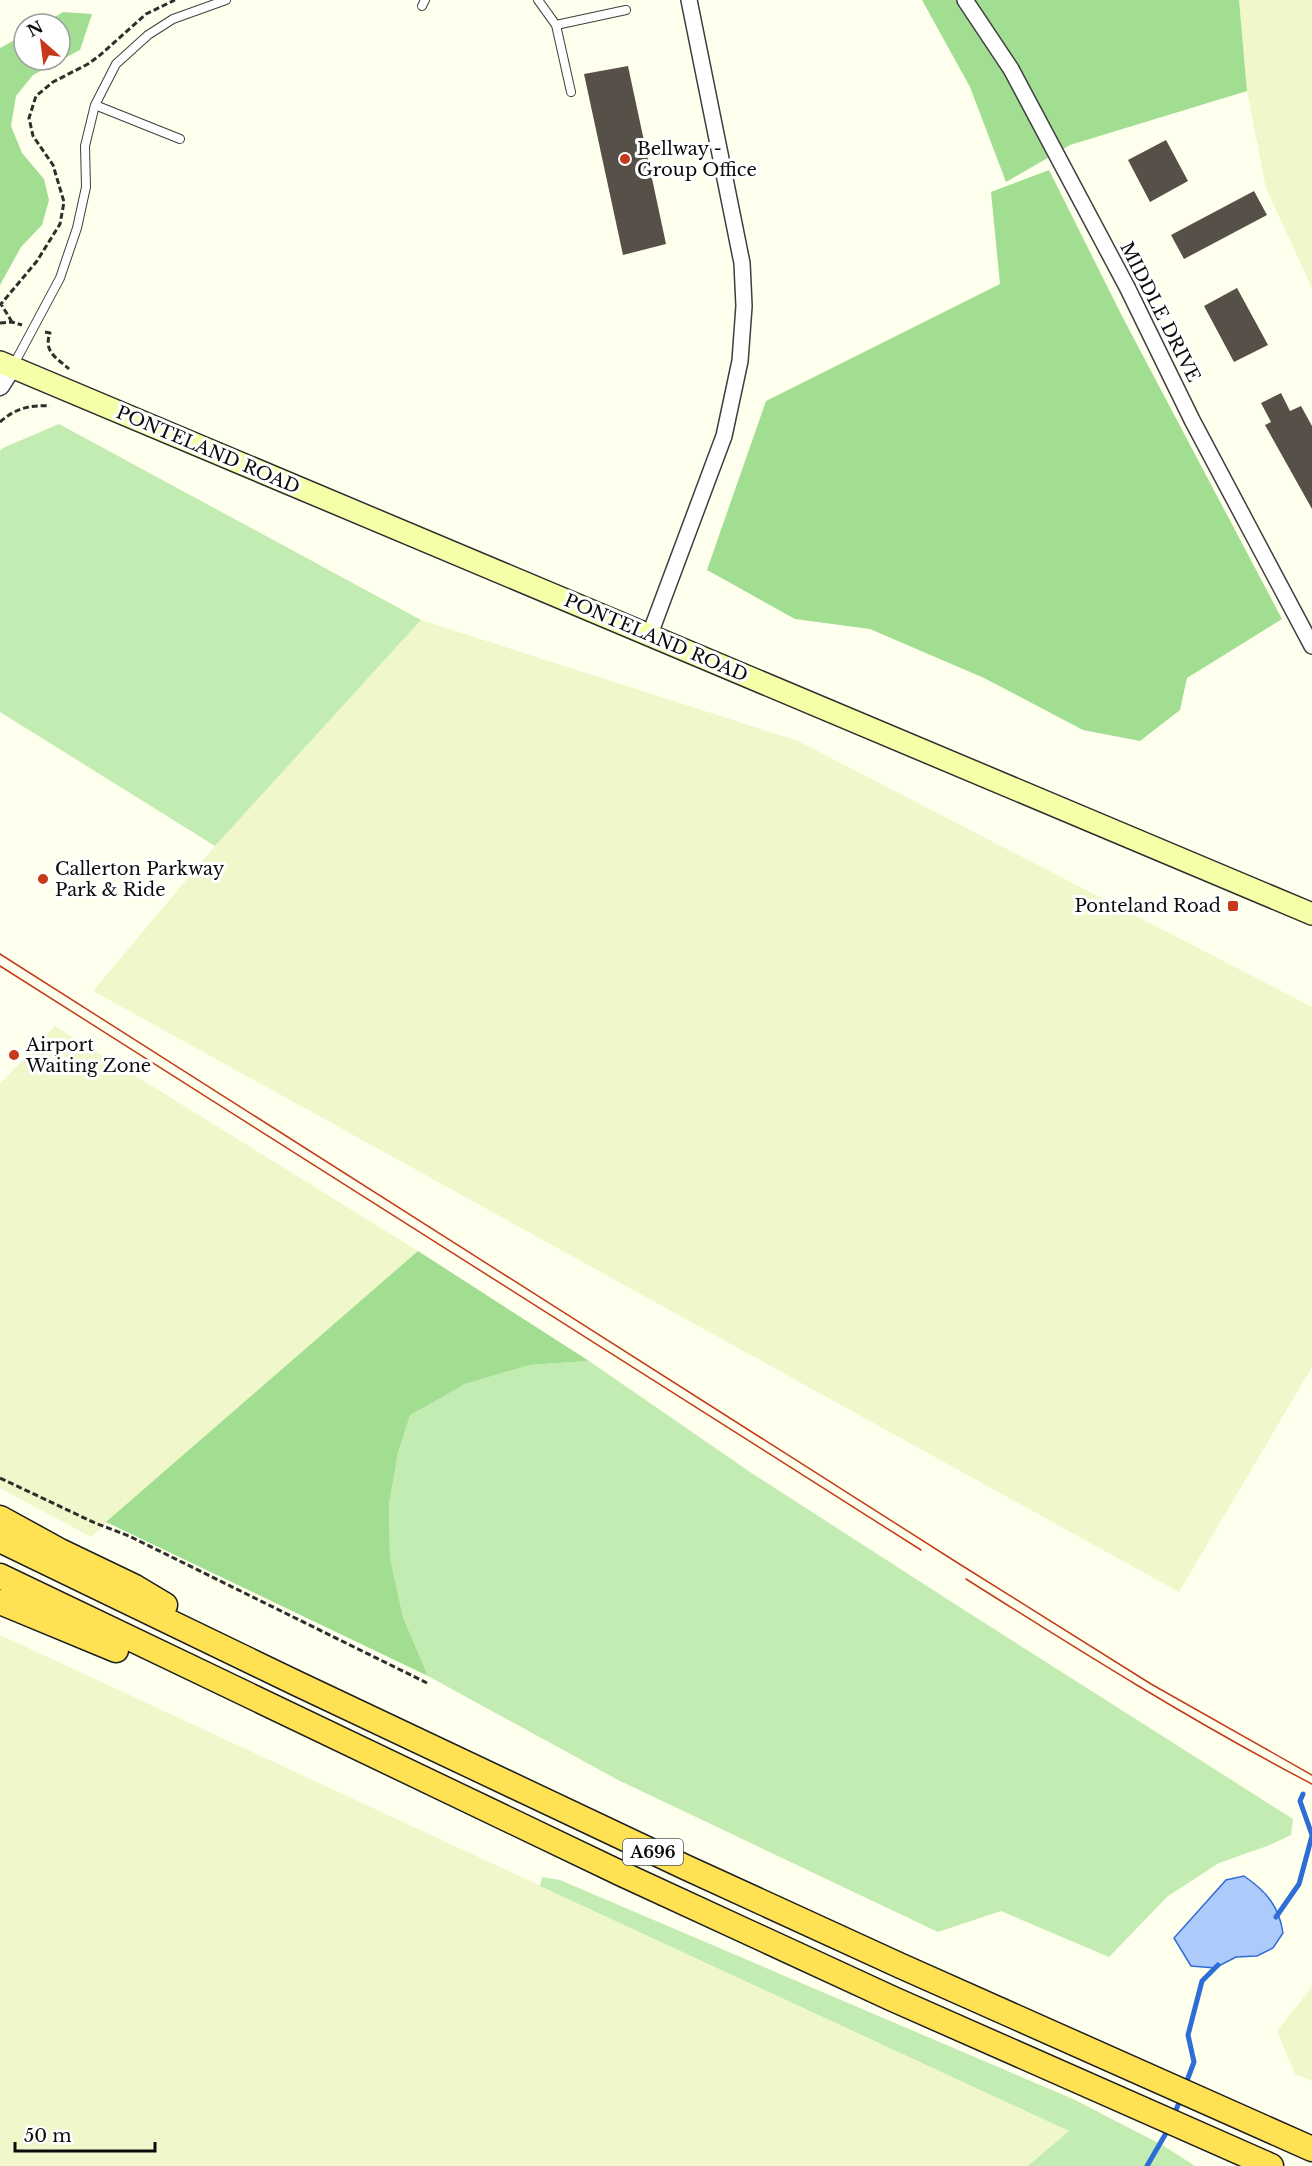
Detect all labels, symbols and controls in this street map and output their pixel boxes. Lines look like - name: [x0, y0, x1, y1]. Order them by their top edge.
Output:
- north arrow: [12, 12, 72, 72]
- text: N: [24, 16, 46, 41]
- place label: Bellway - Group Office: [637, 138, 757, 181]
- marker: Bellway - Group Office: [618, 152, 632, 166]
- street label: MIDDLE DRIVE: [1115, 238, 1205, 386]
- street label: PONTELAND ROAD: [113, 401, 303, 499]
- street label: PONTELAND ROAD: [561, 589, 751, 687]
- place label: Callerton Parkway Park & Ride: [55, 858, 225, 901]
- marker: Callerton Parkway Park & Ride: [36, 872, 50, 886]
- place label: Ponteland Road: [1074, 895, 1221, 917]
- marker: Ponteland Road: [1226, 899, 1240, 913]
- place label: Airport Waiting Zone: [25, 1034, 151, 1077]
- marker: Airport Waiting Zone: [7, 1048, 21, 1062]
- road number: A696: [623, 1839, 683, 1865]
- scale bar: [15, 2115, 154, 2153]
- text: 50 m: [24, 2125, 72, 2147]

